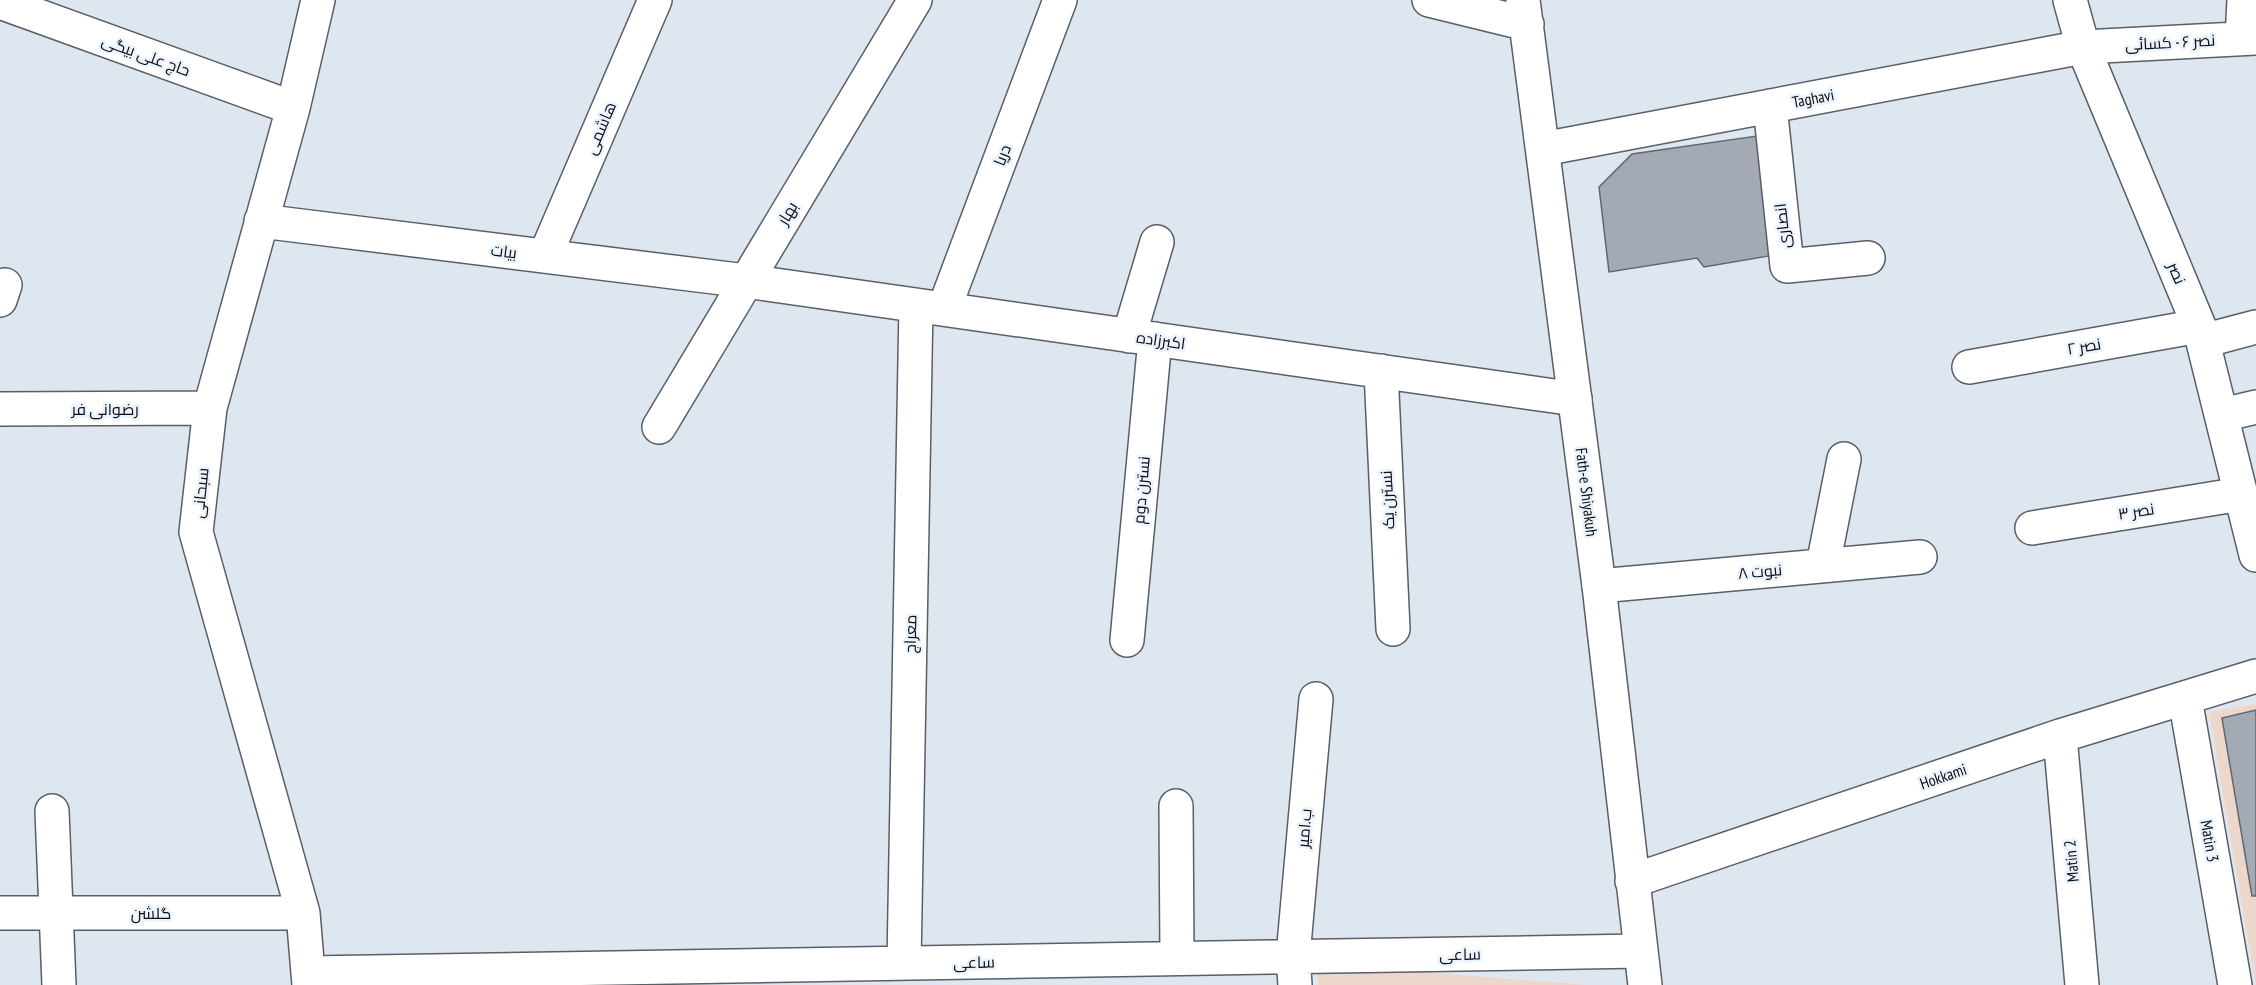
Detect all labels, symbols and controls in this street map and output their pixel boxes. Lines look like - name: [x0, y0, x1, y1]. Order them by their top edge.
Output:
- street label: حاج علی بیگی: [98, 30, 193, 82]
- street label: نصر ۶ - کسائی: [2124, 30, 2216, 55]
- street label: Taghavi: [1790, 84, 1836, 112]
- street label: هاشمی: [580, 98, 621, 158]
- street label: دریا: [989, 142, 1015, 168]
- street label: بهار: [772, 198, 803, 230]
- street label: انصاری: [1770, 202, 1795, 250]
- street label: بیات: [490, 239, 518, 263]
- street label: نصر: [2163, 258, 2191, 287]
- street label: اکبرزاده: [1135, 327, 1187, 353]
- street label: نصر ۲: [2066, 333, 2102, 359]
- street label: رضوانی فر: [70, 399, 139, 420]
- street label: Fath-e Shiyakuh: [1572, 447, 1602, 537]
- street label: نسترن دوم: [1128, 455, 1156, 525]
- street label: سبحانی: [187, 467, 214, 519]
- street label: نسترن یک: [1375, 470, 1400, 530]
- street label: نصر ۳: [2116, 498, 2156, 524]
- street label: نبوت ۸: [1737, 559, 1783, 583]
- street label: معراج: [900, 614, 922, 654]
- street label: Hokkami: [1917, 759, 1969, 793]
- street label: ب.امیر: [1292, 807, 1316, 850]
- street label: Matin 3: [2196, 819, 2224, 863]
- street label: Matin 2: [2059, 839, 2083, 883]
- street label: گلشن: [131, 903, 171, 924]
- street label: ساعی: [1439, 944, 1481, 965]
- street label: ساعی: [953, 952, 995, 973]

